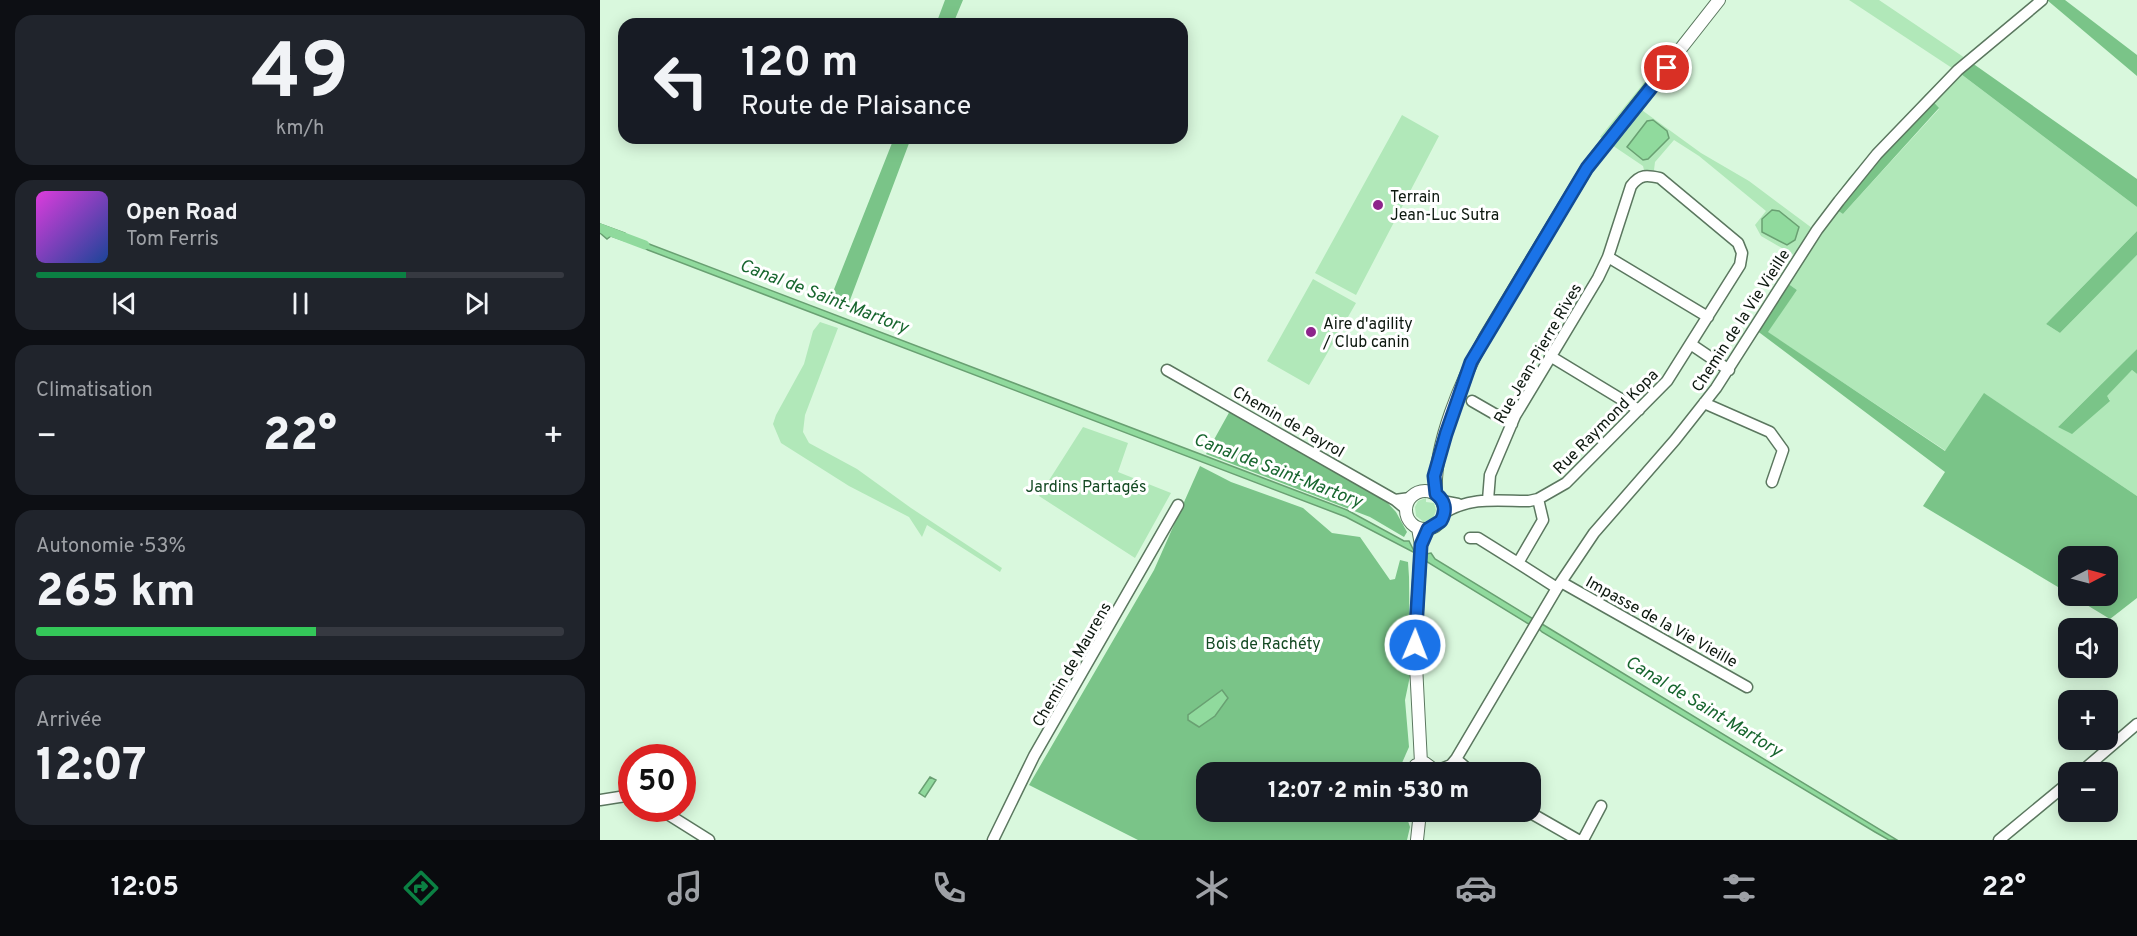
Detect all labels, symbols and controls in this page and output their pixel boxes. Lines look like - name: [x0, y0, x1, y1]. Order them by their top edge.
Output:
- text: 49: [251, 27, 349, 126]
- text: 120 m: [741, 38, 858, 91]
- icon: left: [642, 42, 720, 120]
- pin: [1641, 42, 1692, 93]
- icon: arrive: [1650, 51, 1683, 84]
- text: Route de Plaisance: [741, 90, 971, 124]
- text: km/h: [276, 116, 324, 142]
- place label: Terrain Jean-Luc Sutra: [1390, 188, 1499, 226]
- marker: Terrain Jean-Luc Sutra: [1371, 198, 1385, 212]
- text: Open Road: [126, 200, 238, 227]
- text: Tom Ferris: [126, 227, 219, 253]
- street label: Chemin de la Vie Vieille: [1688, 246, 1795, 396]
- water label: Canal de Saint-Martory: [736, 255, 913, 341]
- street label: Rue Jean-Pierre Rives: [1490, 280, 1587, 428]
- icon: previous: [108, 287, 141, 320]
- icon: pause: [284, 287, 317, 320]
- icon: next: [460, 287, 493, 320]
- place label: Aire d'agility / Club canin: [1322, 315, 1413, 353]
- marker: Aire d'agility / Club canin: [1304, 325, 1318, 339]
- street label: Rue Raymond Kopa: [1550, 366, 1663, 479]
- text: Climatisation: [36, 378, 153, 404]
- street label: Chemin de Payrol: [1229, 383, 1347, 463]
- text: 22°: [263, 409, 337, 466]
- text: −: [36, 417, 57, 459]
- text: +: [543, 417, 564, 459]
- water label: Canal de Saint-Martory: [1190, 429, 1367, 515]
- park label: Jardins Partagés: [1026, 478, 1146, 498]
- text: Autonomie · 53%: [36, 534, 186, 560]
- north arrow: [2058, 546, 2118, 606]
- map controls: [2058, 546, 2118, 822]
- text: 265 km: [36, 565, 196, 622]
- street label: Impasse de la Vie Vieille: [1582, 573, 1741, 673]
- street label: Chemin de Maurens: [1029, 599, 1117, 731]
- position arrow: [1383, 613, 1447, 677]
- button: sound: [2058, 618, 2118, 678]
- park label: Bois de Rachéty: [1205, 635, 1321, 655]
- water label: Canal de Saint-Martory: [1621, 651, 1787, 764]
- button: +: [2058, 690, 2118, 750]
- text: Arrivée: [36, 708, 102, 734]
- text: 12:07: [36, 739, 147, 796]
- speed limit sign: 50: [618, 744, 696, 822]
- button: −: [2058, 762, 2118, 822]
- text: 12:07 · 2 min · 530 m: [1268, 778, 1469, 805]
- icon: directions: [400, 867, 442, 909]
- icon: music: [664, 867, 706, 909]
- icon: phone: [928, 867, 970, 909]
- icon: climate: [1191, 867, 1233, 909]
- icon: car: [1455, 867, 1497, 909]
- icon: filters: [1718, 867, 1760, 909]
- text: 12:05: [111, 871, 179, 905]
- text: 22°: [1982, 871, 2026, 905]

